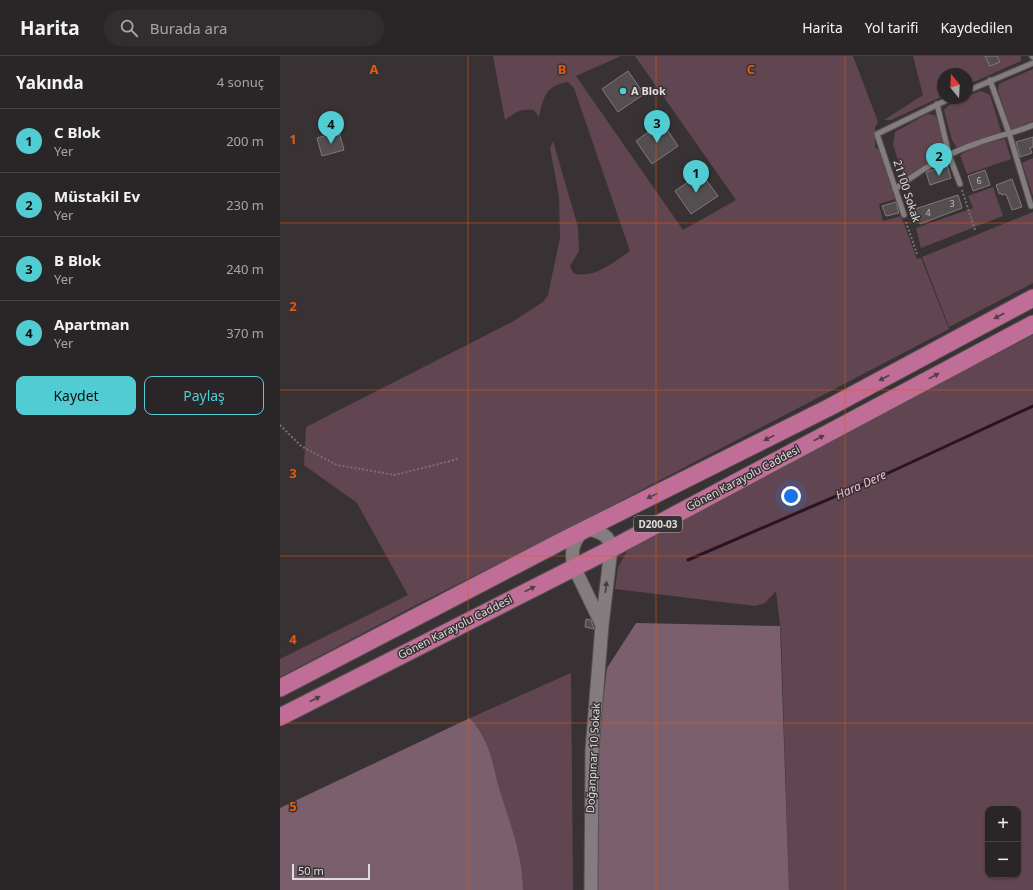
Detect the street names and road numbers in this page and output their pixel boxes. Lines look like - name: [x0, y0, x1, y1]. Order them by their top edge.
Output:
- street label: 21100 Sokak: [890, 158, 925, 224]
- street label: Gönen Karayolu Caddesi: [683, 441, 802, 514]
- road number: D200-03: [634, 516, 682, 532]
- street label: Gönen Karayolu Caddesi: [395, 591, 515, 662]
- street label: Doğanpınar 10 Sokak: [582, 702, 603, 814]

